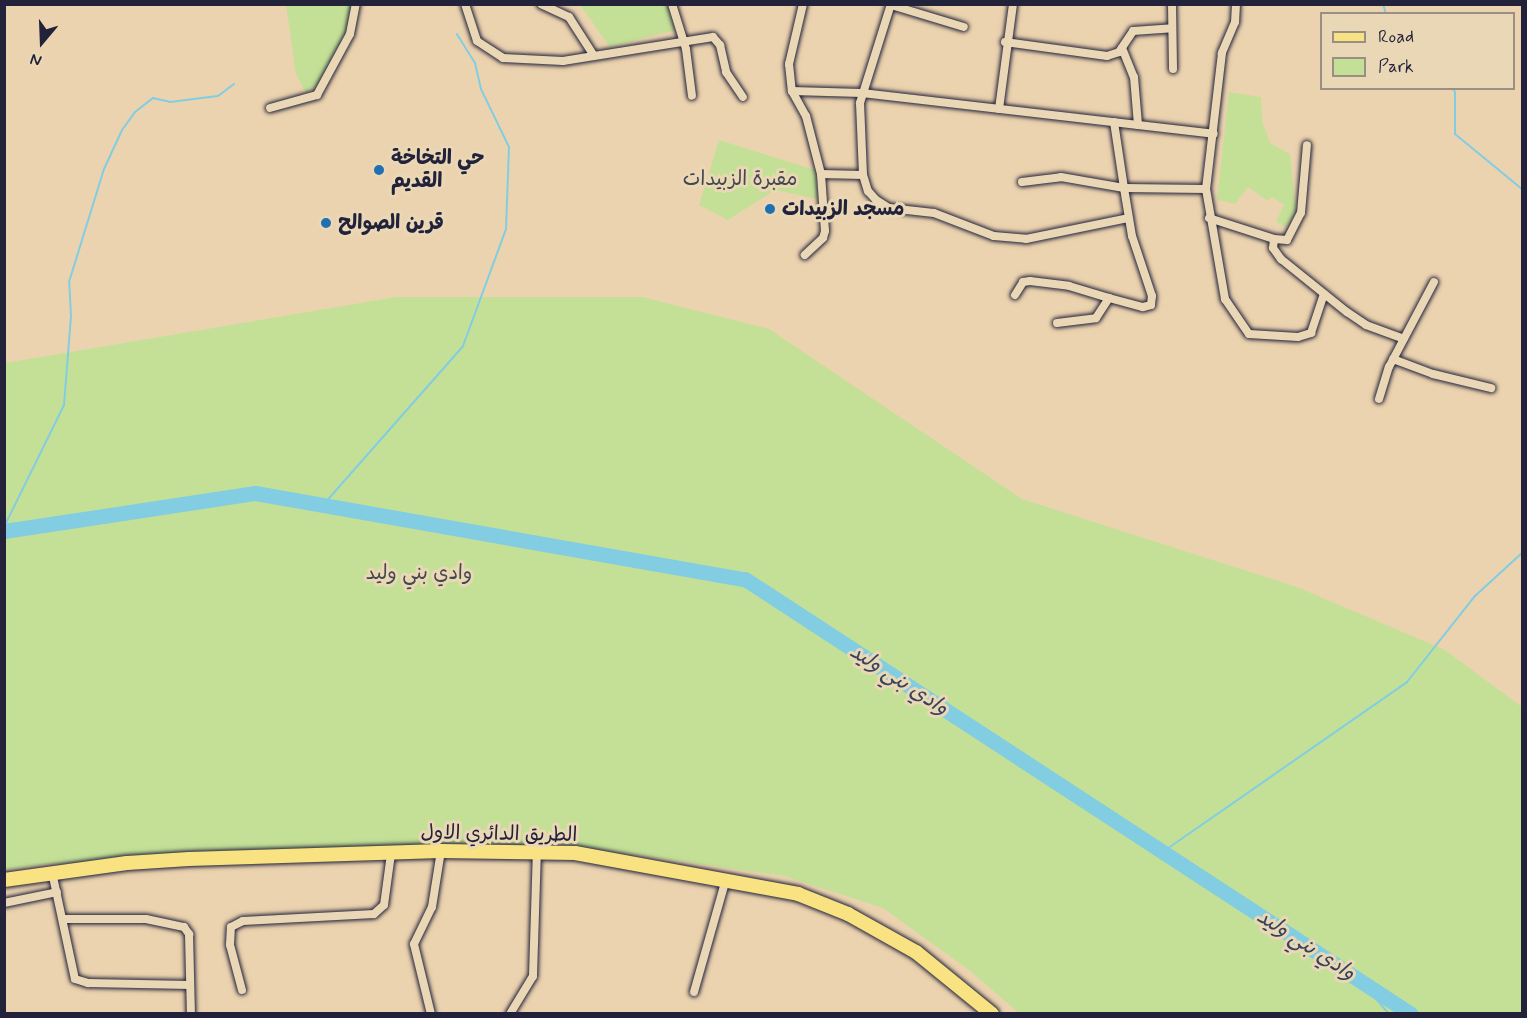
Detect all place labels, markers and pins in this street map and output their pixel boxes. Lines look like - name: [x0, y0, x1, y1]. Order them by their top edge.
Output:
- place label: حي التخاخة القديم: [391, 146, 484, 193]
- marker: حي التخاخة القديم: [372, 163, 386, 177]
- place label: مسجد الزبيدات: [782, 197, 904, 221]
- marker: مسجد الزبيدات: [763, 202, 777, 216]
- place label: قرين الصوالح: [338, 211, 444, 235]
- marker: قرين الصوالح: [319, 216, 333, 230]

